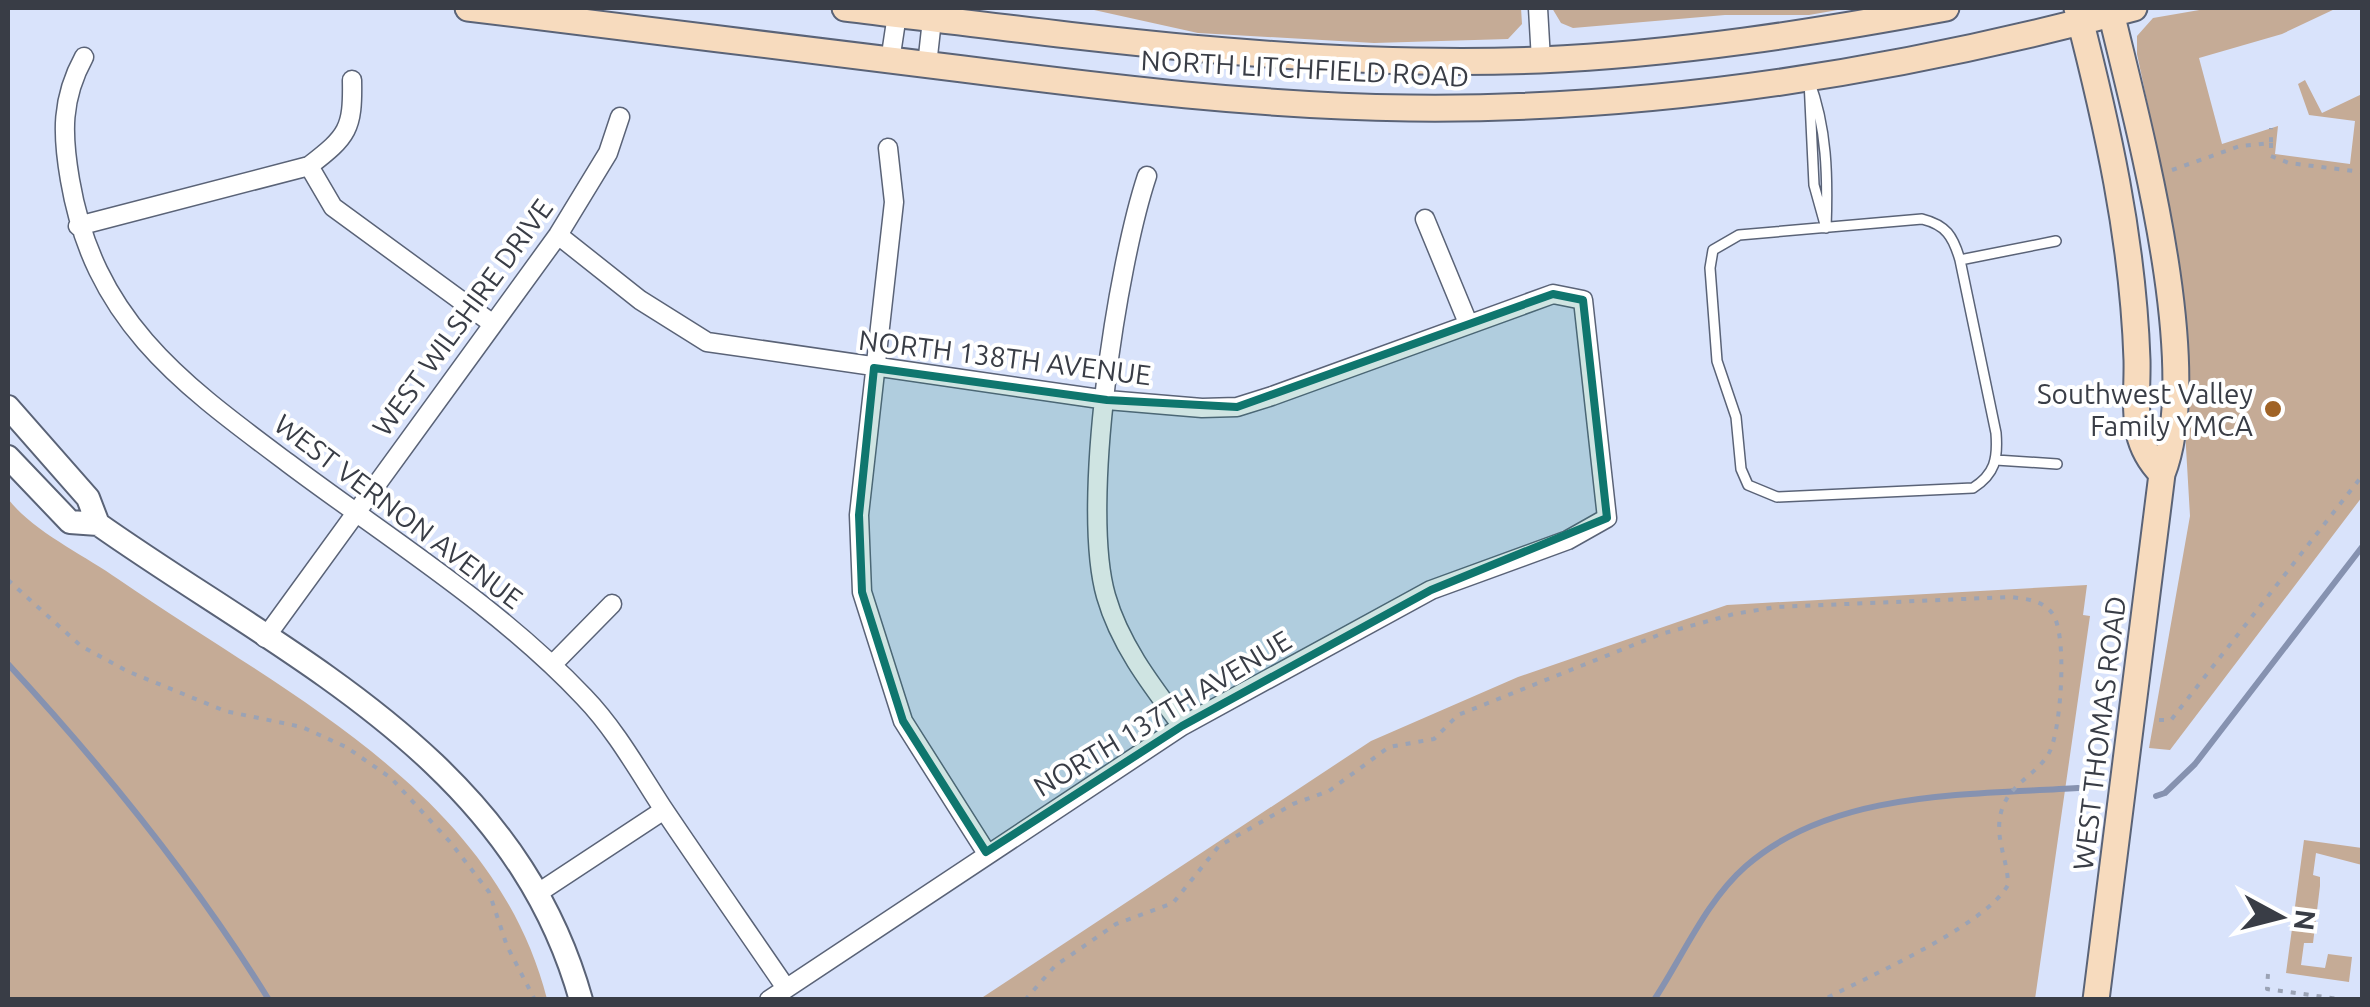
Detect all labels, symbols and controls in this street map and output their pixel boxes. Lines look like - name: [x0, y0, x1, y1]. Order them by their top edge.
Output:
- street label: NORTH LITCHFIELD ROAD: [1140, 44, 1470, 92]
- street label: WEST WILSHIRE DRIVE: [366, 193, 558, 441]
- street label: NORTH 138TH AVENUE: [857, 324, 1153, 390]
- place label: Southwest Valley Family YMCA: [2037, 378, 2253, 441]
- marker: Southwest Valley Family YMCA: [2262, 398, 2284, 420]
- street label: WEST VERNON AVENUE: [269, 408, 529, 614]
- street label: WEST THOMAS ROAD: [2067, 594, 2131, 872]
- street label: NORTH 137TH AVENUE: [1028, 624, 1296, 802]
- north arrow: [2230, 867, 2330, 967]
- text: N: [2289, 908, 2322, 932]

